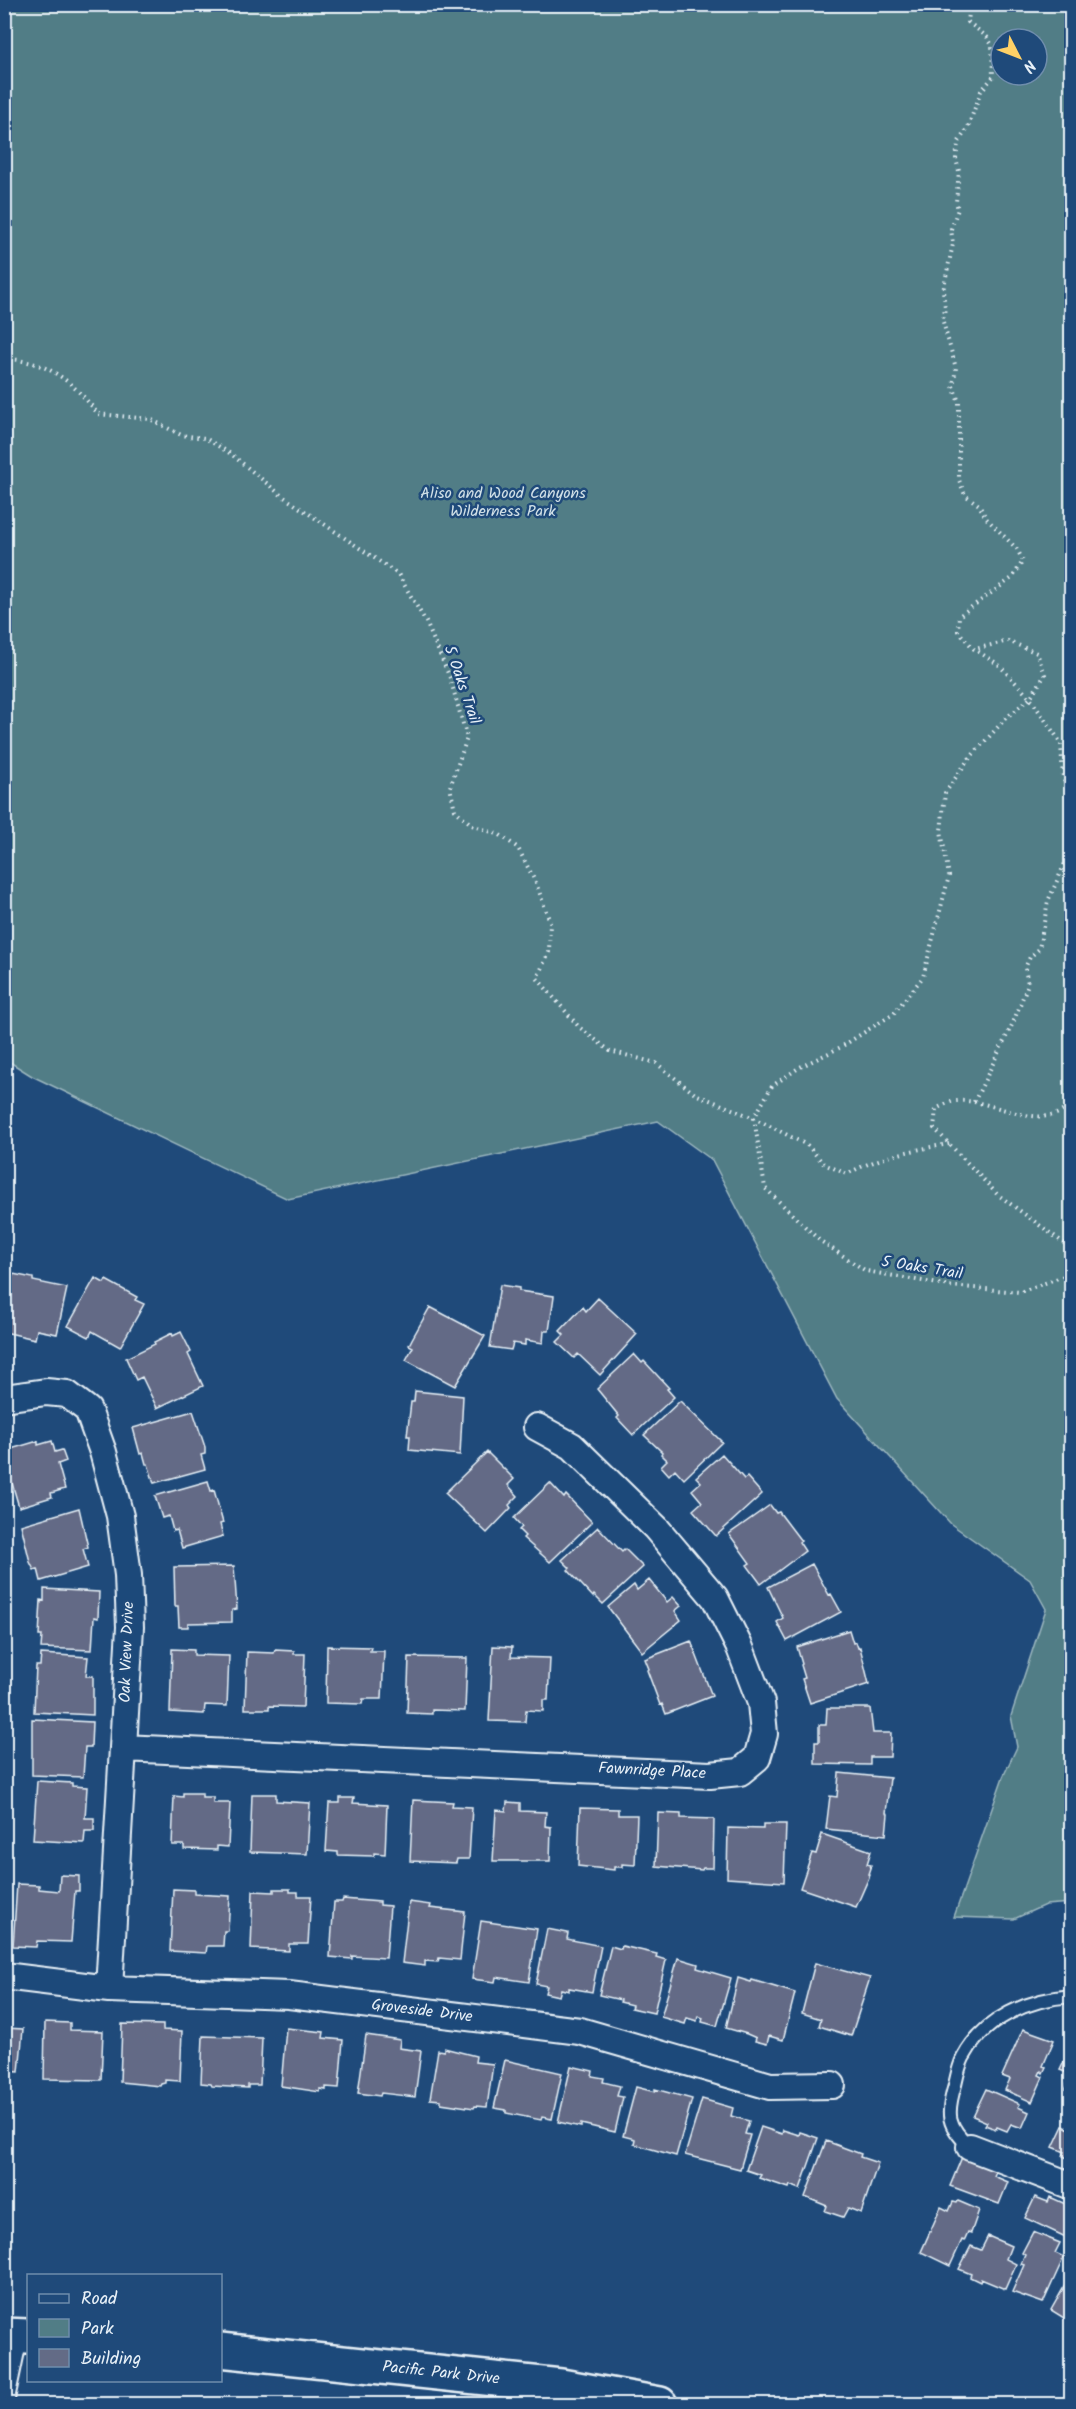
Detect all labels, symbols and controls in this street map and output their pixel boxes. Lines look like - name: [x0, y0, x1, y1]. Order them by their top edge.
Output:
- north arrow: [989, 27, 1049, 87]
- text: N: [1016, 54, 1042, 78]
- park label: Aliso and Wood Canyons Wilderness Park: [420, 481, 586, 524]
- street label: 5 Oaks Trail: [437, 642, 487, 728]
- street label: 5 Oaks Trail: [879, 1249, 965, 1287]
- street label: Oak View Drive: [113, 1601, 141, 1703]
- street label: Fawnridge Place: [597, 1756, 707, 1786]
- street label: Groveside Drive: [370, 1992, 474, 2030]
- legend: [27, 2274, 222, 2382]
- text: Road: [81, 2285, 118, 2314]
- text: Park: [81, 2315, 114, 2344]
- text: Building: [81, 2345, 141, 2374]
- street label: Pacific Park Drive: [381, 2354, 501, 2392]

